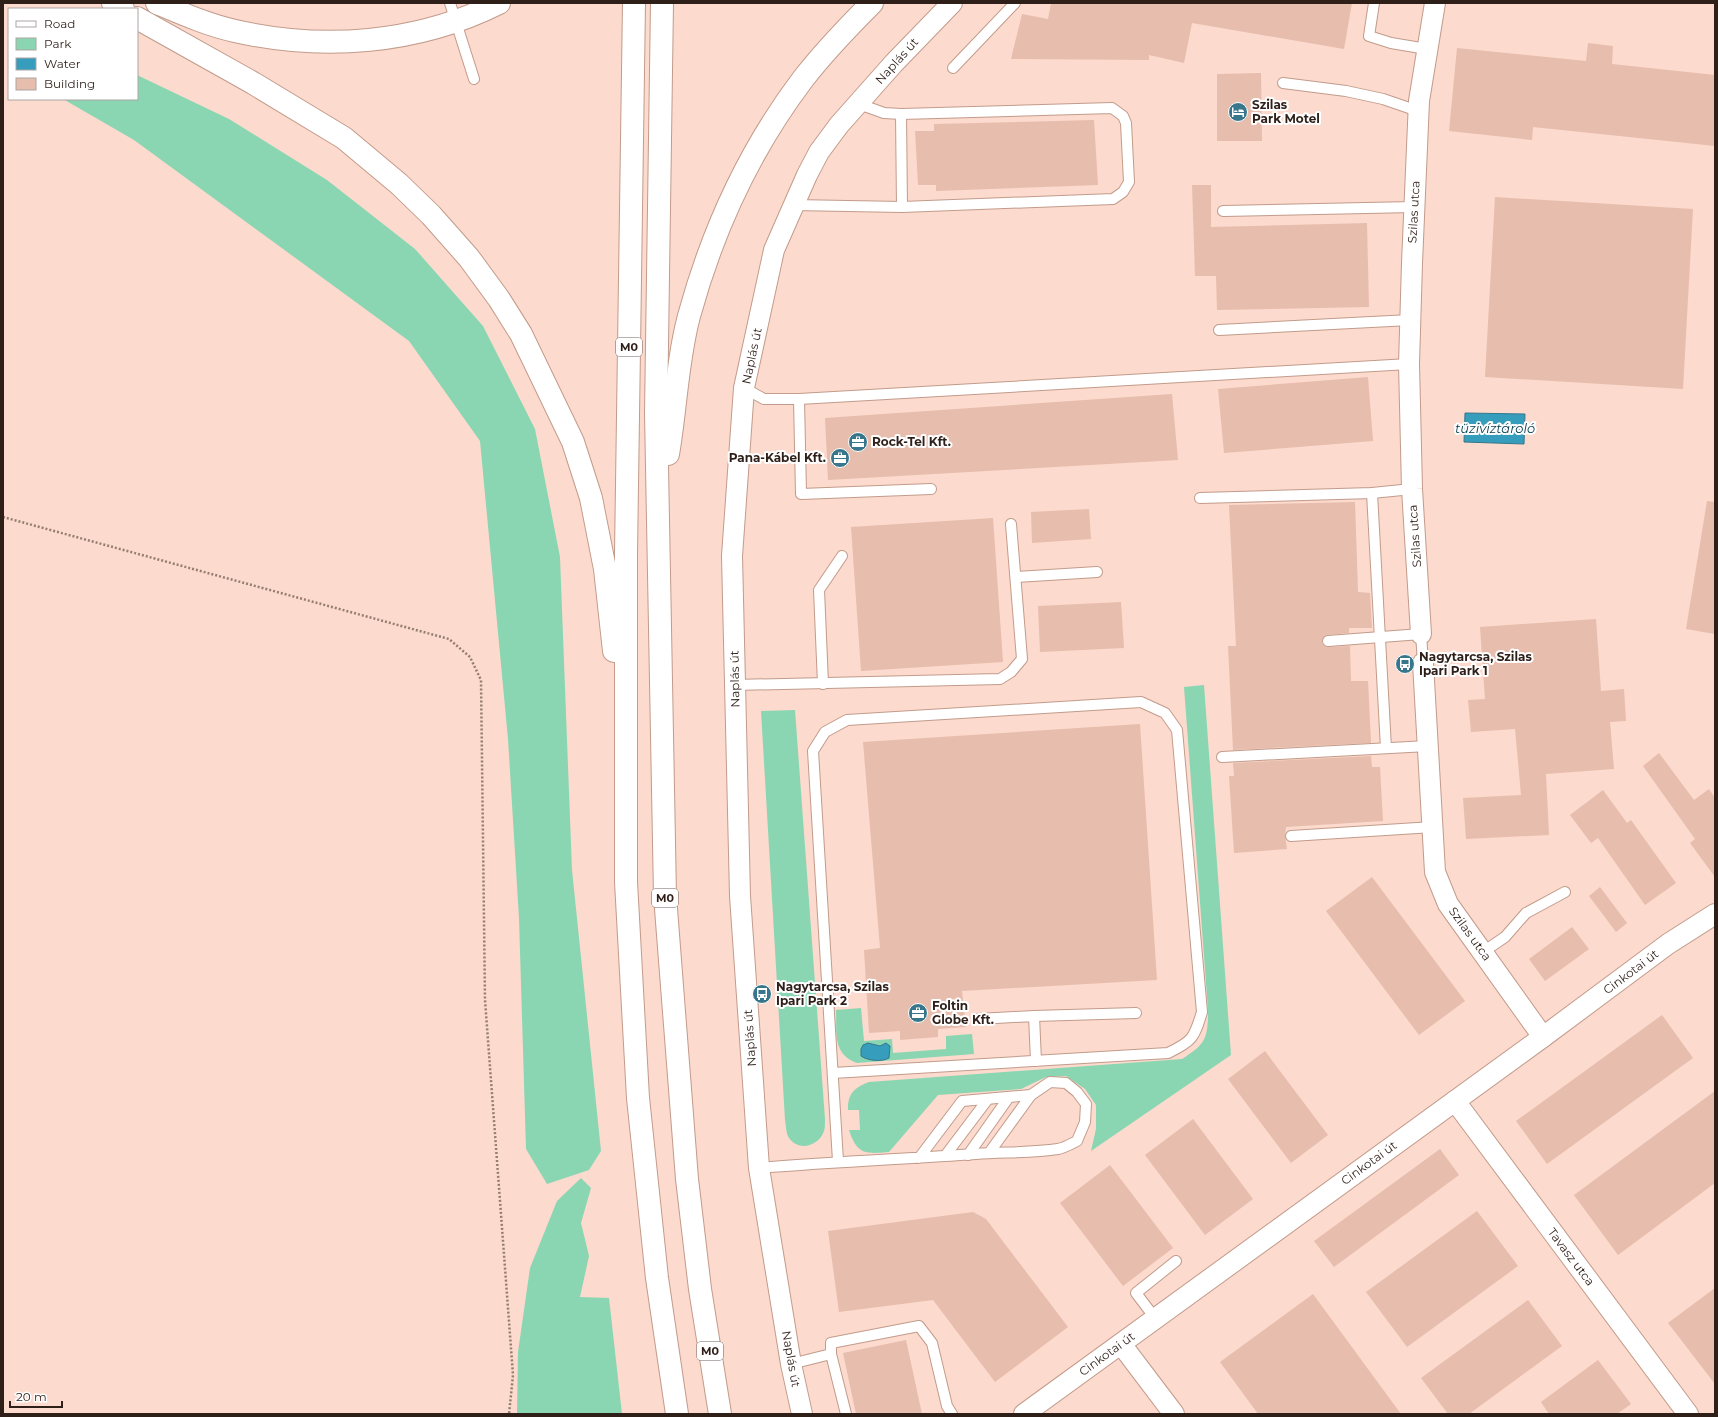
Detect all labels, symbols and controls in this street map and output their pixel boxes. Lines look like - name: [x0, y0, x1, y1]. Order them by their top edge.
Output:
- legend: [8, 8, 138, 100]
- text: Road: [44, 16, 75, 31]
- street label: Naplás út: [872, 34, 921, 87]
- text: Park: [44, 36, 72, 51]
- text: Water: [44, 56, 81, 71]
- text: Building: [44, 76, 95, 91]
- place label: Szilas Park Motel: [1252, 97, 1320, 126]
- hotel icon: Szilas Park Motel: [1227, 101, 1249, 123]
- street label: Szilas utca: [1404, 180, 1423, 244]
- street label: Naplás út: [738, 326, 765, 385]
- road number: M0: [616, 338, 642, 356]
- water label: tüzivíztároló: [1455, 420, 1535, 436]
- office icon: Rock-Tel Kft.: [847, 431, 869, 453]
- place label: Rock-Tel Kft.: [872, 434, 951, 449]
- office icon: Pana-Kábel Kft.: [829, 447, 851, 469]
- place label: Pana-Kábel Kft.: [729, 450, 826, 465]
- street label: Szilas utca: [1405, 504, 1424, 568]
- place label: Nagytarcsa, Szilas Ipari Park 1: [1419, 649, 1532, 678]
- street label: Naplás út: [726, 650, 742, 708]
- bus stop icon: Nagytarcsa, Szilas Ipari Park 1: [1394, 653, 1416, 675]
- road number: M0: [652, 889, 678, 907]
- street label: Szilas utca: [1446, 904, 1495, 963]
- street label: Cinkotai út: [1600, 946, 1661, 997]
- place label: Nagytarcsa, Szilas Ipari Park 2: [776, 979, 889, 1008]
- bus stop icon: Nagytarcsa, Szilas Ipari Park 2: [751, 983, 773, 1005]
- place label: Foltin Globe Kft.: [932, 998, 994, 1027]
- office icon: Foltin Globe Kft.: [907, 1002, 929, 1024]
- street label: Naplás út: [740, 1009, 759, 1067]
- street label: Cinkotai út: [1338, 1137, 1400, 1188]
- street label: Tavasz utca: [1545, 1225, 1598, 1289]
- street label: Cinkotai út: [1076, 1328, 1138, 1379]
- street label: Naplás út: [779, 1329, 804, 1389]
- road number: M0: [697, 1342, 723, 1360]
- scale bar: [10, 1383, 62, 1409]
- text: 20 m: [16, 1389, 47, 1404]

